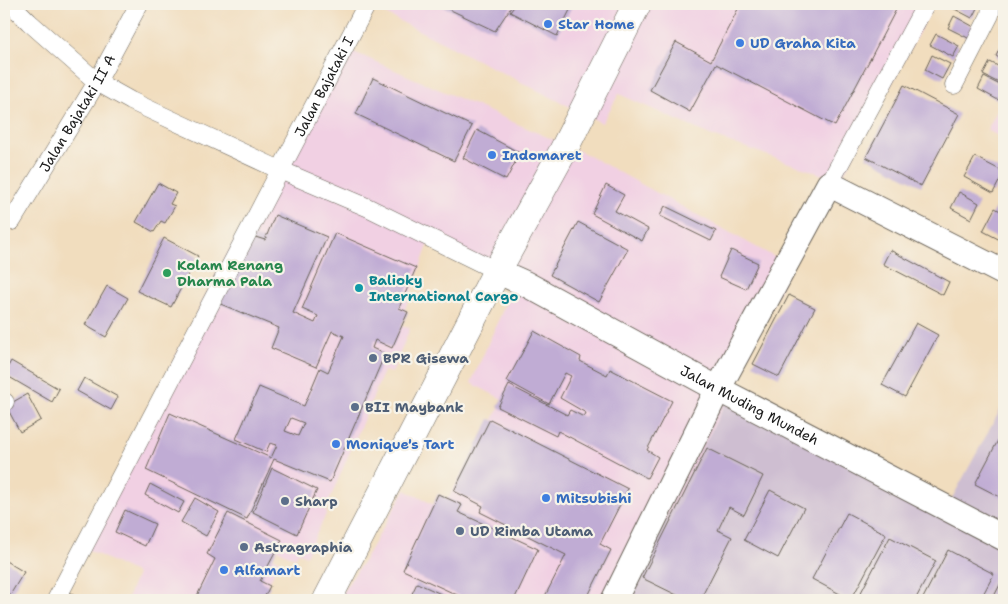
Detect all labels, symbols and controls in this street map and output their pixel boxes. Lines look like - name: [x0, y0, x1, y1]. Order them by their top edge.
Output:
- place label: Star Home: [558, 15, 635, 33]
- marker: Star Home: [542, 18, 554, 30]
- street label: Jalan Bajataki I: [290, 33, 358, 140]
- place label: UD Graha Kita: [750, 34, 856, 52]
- marker: UD Graha Kita: [734, 37, 746, 49]
- street label: Jalan Bajataki II A: [35, 51, 119, 175]
- place label: Indomaret: [502, 146, 582, 164]
- marker: Indomaret: [486, 149, 498, 161]
- place label: Kolam Renang Dharma Pala: [177, 256, 283, 290]
- marker: Kolam Renang Dharma Pala: [161, 267, 173, 279]
- place label: Balioky International Cargo: [369, 271, 518, 305]
- marker: Balioky International Cargo: [353, 282, 365, 294]
- place label: BPR Gisewa: [383, 349, 469, 367]
- marker: BPR Gisewa: [367, 352, 379, 364]
- street label: Jalan Muding Mundeh: [677, 361, 822, 449]
- place label: BII Maybank: [365, 398, 464, 416]
- marker: BII Maybank: [349, 401, 361, 413]
- place label: Monique's Tart: [346, 435, 454, 453]
- marker: Monique's Tart: [330, 438, 342, 450]
- place label: Mitsubishi: [556, 489, 632, 507]
- place label: Sharp: [295, 492, 338, 510]
- marker: Mitsubishi: [540, 492, 552, 504]
- marker: Sharp: [279, 495, 291, 507]
- place label: UD Rimba Utama: [470, 522, 594, 540]
- marker: UD Rimba Utama: [454, 525, 466, 537]
- place label: Astragraphia: [254, 538, 353, 556]
- marker: Astragraphia: [238, 541, 250, 553]
- place label: Alfamart: [234, 561, 301, 579]
- marker: Alfamart: [218, 564, 230, 576]

